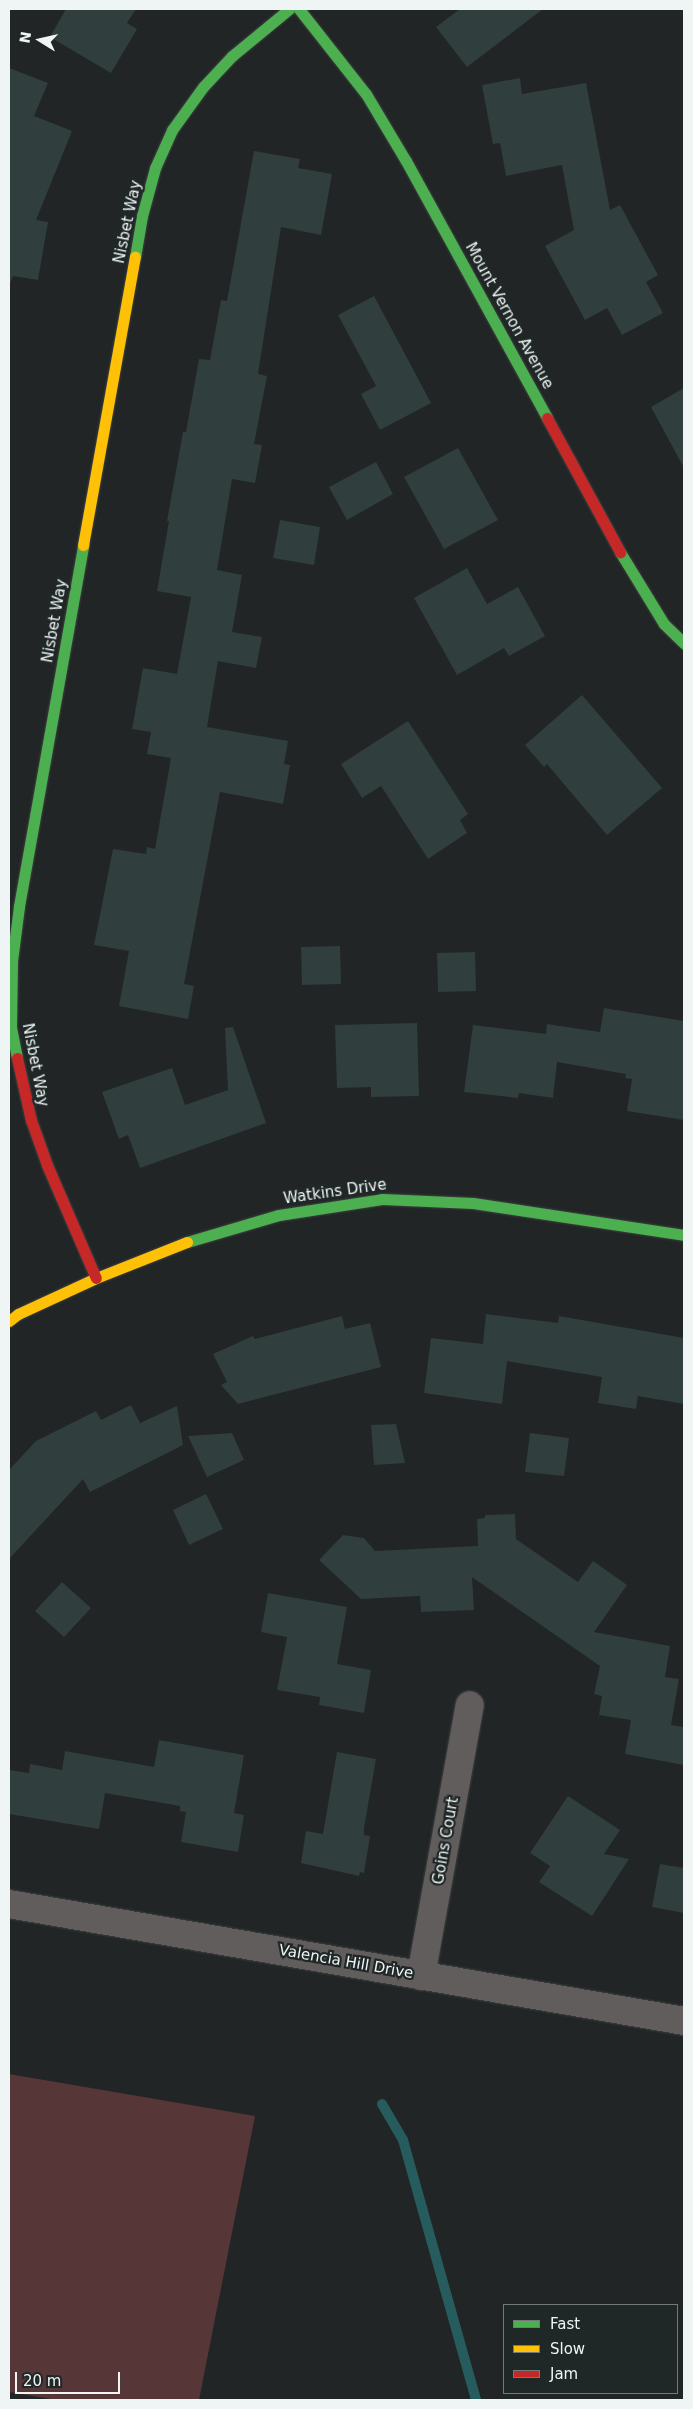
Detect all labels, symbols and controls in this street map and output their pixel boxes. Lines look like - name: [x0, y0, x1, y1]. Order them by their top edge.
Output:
- north arrow: [15, 15, 65, 65]
- text: N: [16, 30, 34, 45]
- street label: Nisbet Way: [110, 179, 146, 265]
- street label: Mount Vernon Avenue: [461, 240, 557, 392]
- street label: Nisbet Way: [39, 578, 71, 664]
- street label: Nisbet Way: [18, 1022, 52, 1108]
- street label: Watkins Drive: [282, 1176, 388, 1208]
- street label: Goins Court: [429, 1796, 463, 1886]
- street label: Valencia Hill Drive: [277, 1941, 415, 1983]
- legend: [503, 2304, 678, 2394]
- text: Fast: [550, 2315, 580, 2333]
- text: Slow: [550, 2340, 585, 2358]
- scale bar: [18, 2362, 122, 2394]
- text: Jam: [550, 2365, 578, 2383]
- text: 20 m: [23, 2372, 61, 2390]

